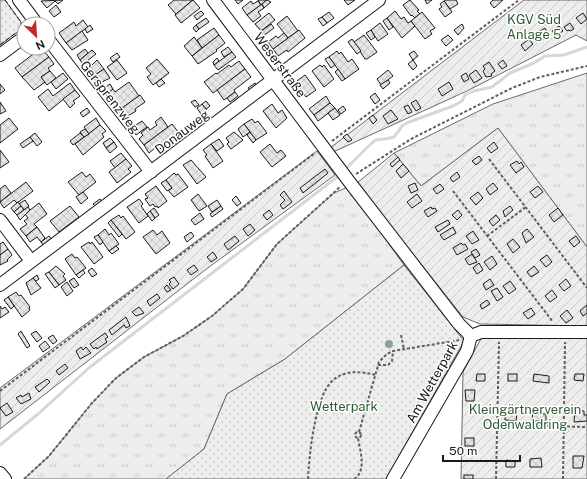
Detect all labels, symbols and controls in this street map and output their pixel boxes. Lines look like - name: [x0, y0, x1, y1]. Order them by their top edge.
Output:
- park label: KGV Süd Anlage 5: [507, 12, 561, 42]
- north arrow: [16, 16, 56, 56]
- street label: Weserstraße: [251, 30, 309, 100]
- text: N: [34, 38, 47, 52]
- street label: Gersprenzweg: [77, 58, 143, 136]
- street label: Donauweg: [152, 107, 212, 157]
- street label: Am Wetterpark: [403, 338, 461, 426]
- park label: Wetterpark: [310, 399, 378, 414]
- park label: Kleingärtnerverein Odenwaldring: [469, 402, 581, 432]
- scale bar: [443, 437, 520, 463]
- text: 50 m: [449, 444, 477, 458]

